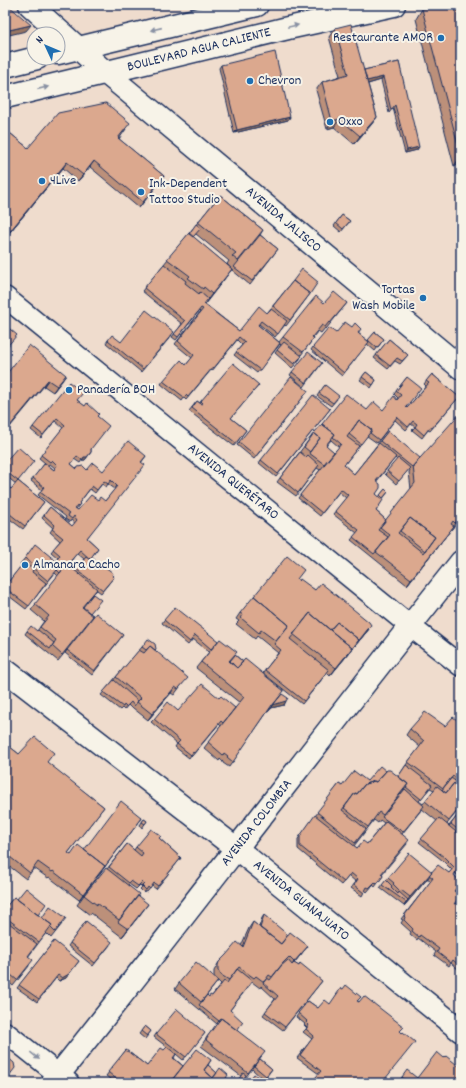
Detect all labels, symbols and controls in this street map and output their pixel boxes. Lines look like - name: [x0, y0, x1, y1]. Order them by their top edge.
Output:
- street label: BOULEVARD AGUA CALIENTE: [125, 22, 274, 78]
- one-way arrow: [287, 23, 299, 29]
- north arrow: [26, 26, 66, 66]
- one-way arrow: [150, 27, 162, 33]
- place label: Restaurante AMOR: [333, 28, 433, 48]
- text: N: [33, 33, 48, 48]
- marker: Restaurante AMOR: [436, 33, 446, 43]
- place label: Chevron: [258, 71, 301, 91]
- marker: Chevron: [245, 76, 255, 86]
- one-way arrow: [37, 85, 49, 91]
- place label: Oxxo: [338, 112, 363, 132]
- marker: Oxxo: [325, 117, 335, 127]
- place label: 4Live: [50, 171, 76, 191]
- place label: Ink-Dependent Tattoo Studio: [149, 174, 227, 210]
- marker: 4Live: [37, 176, 47, 186]
- street label: AVENIDA JALISCO: [241, 182, 325, 258]
- marker: Ink-Dependent Tattoo Studio: [136, 187, 146, 197]
- place label: Tortas Wash Mobile: [352, 280, 415, 316]
- marker: Tortas Wash Mobile: [418, 293, 428, 303]
- place label: Panadería BOH: [77, 380, 155, 400]
- marker: Panadería BOH: [64, 385, 74, 395]
- street label: AVENIDA QUERÉTARO: [183, 439, 283, 525]
- place label: Almanara Cacho: [33, 555, 120, 575]
- marker: Almanara Cacho: [20, 560, 30, 570]
- street label: AVENIDA COLOMBIA: [217, 775, 298, 871]
- street label: AVENIDA GUANAJUATO: [248, 856, 354, 946]
- one-way arrow: [30, 1052, 41, 1061]

